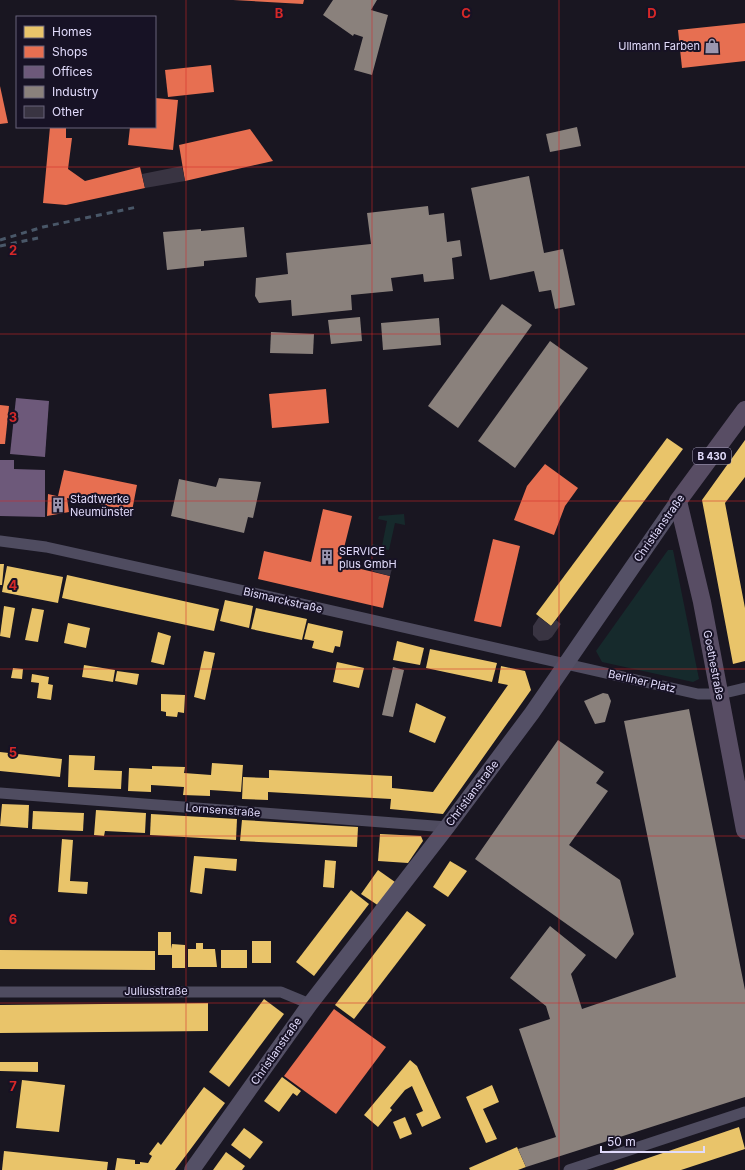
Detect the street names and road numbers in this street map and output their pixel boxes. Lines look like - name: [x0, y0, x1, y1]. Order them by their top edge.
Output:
- road number: B 430: [693, 448, 731, 464]
- street label: Christianstraße: [631, 492, 687, 564]
- street label: Bismarckstraße: [242, 584, 324, 616]
- street label: Goethestraße: [700, 629, 728, 701]
- street label: Berliner Platz: [607, 666, 677, 696]
- street label: Christianstraße: [443, 757, 501, 829]
- street label: Lornsenstraße: [185, 800, 261, 820]
- street label: Juliusstraße: [124, 984, 188, 998]
- street label: Christianstraße: [248, 1015, 304, 1087]

